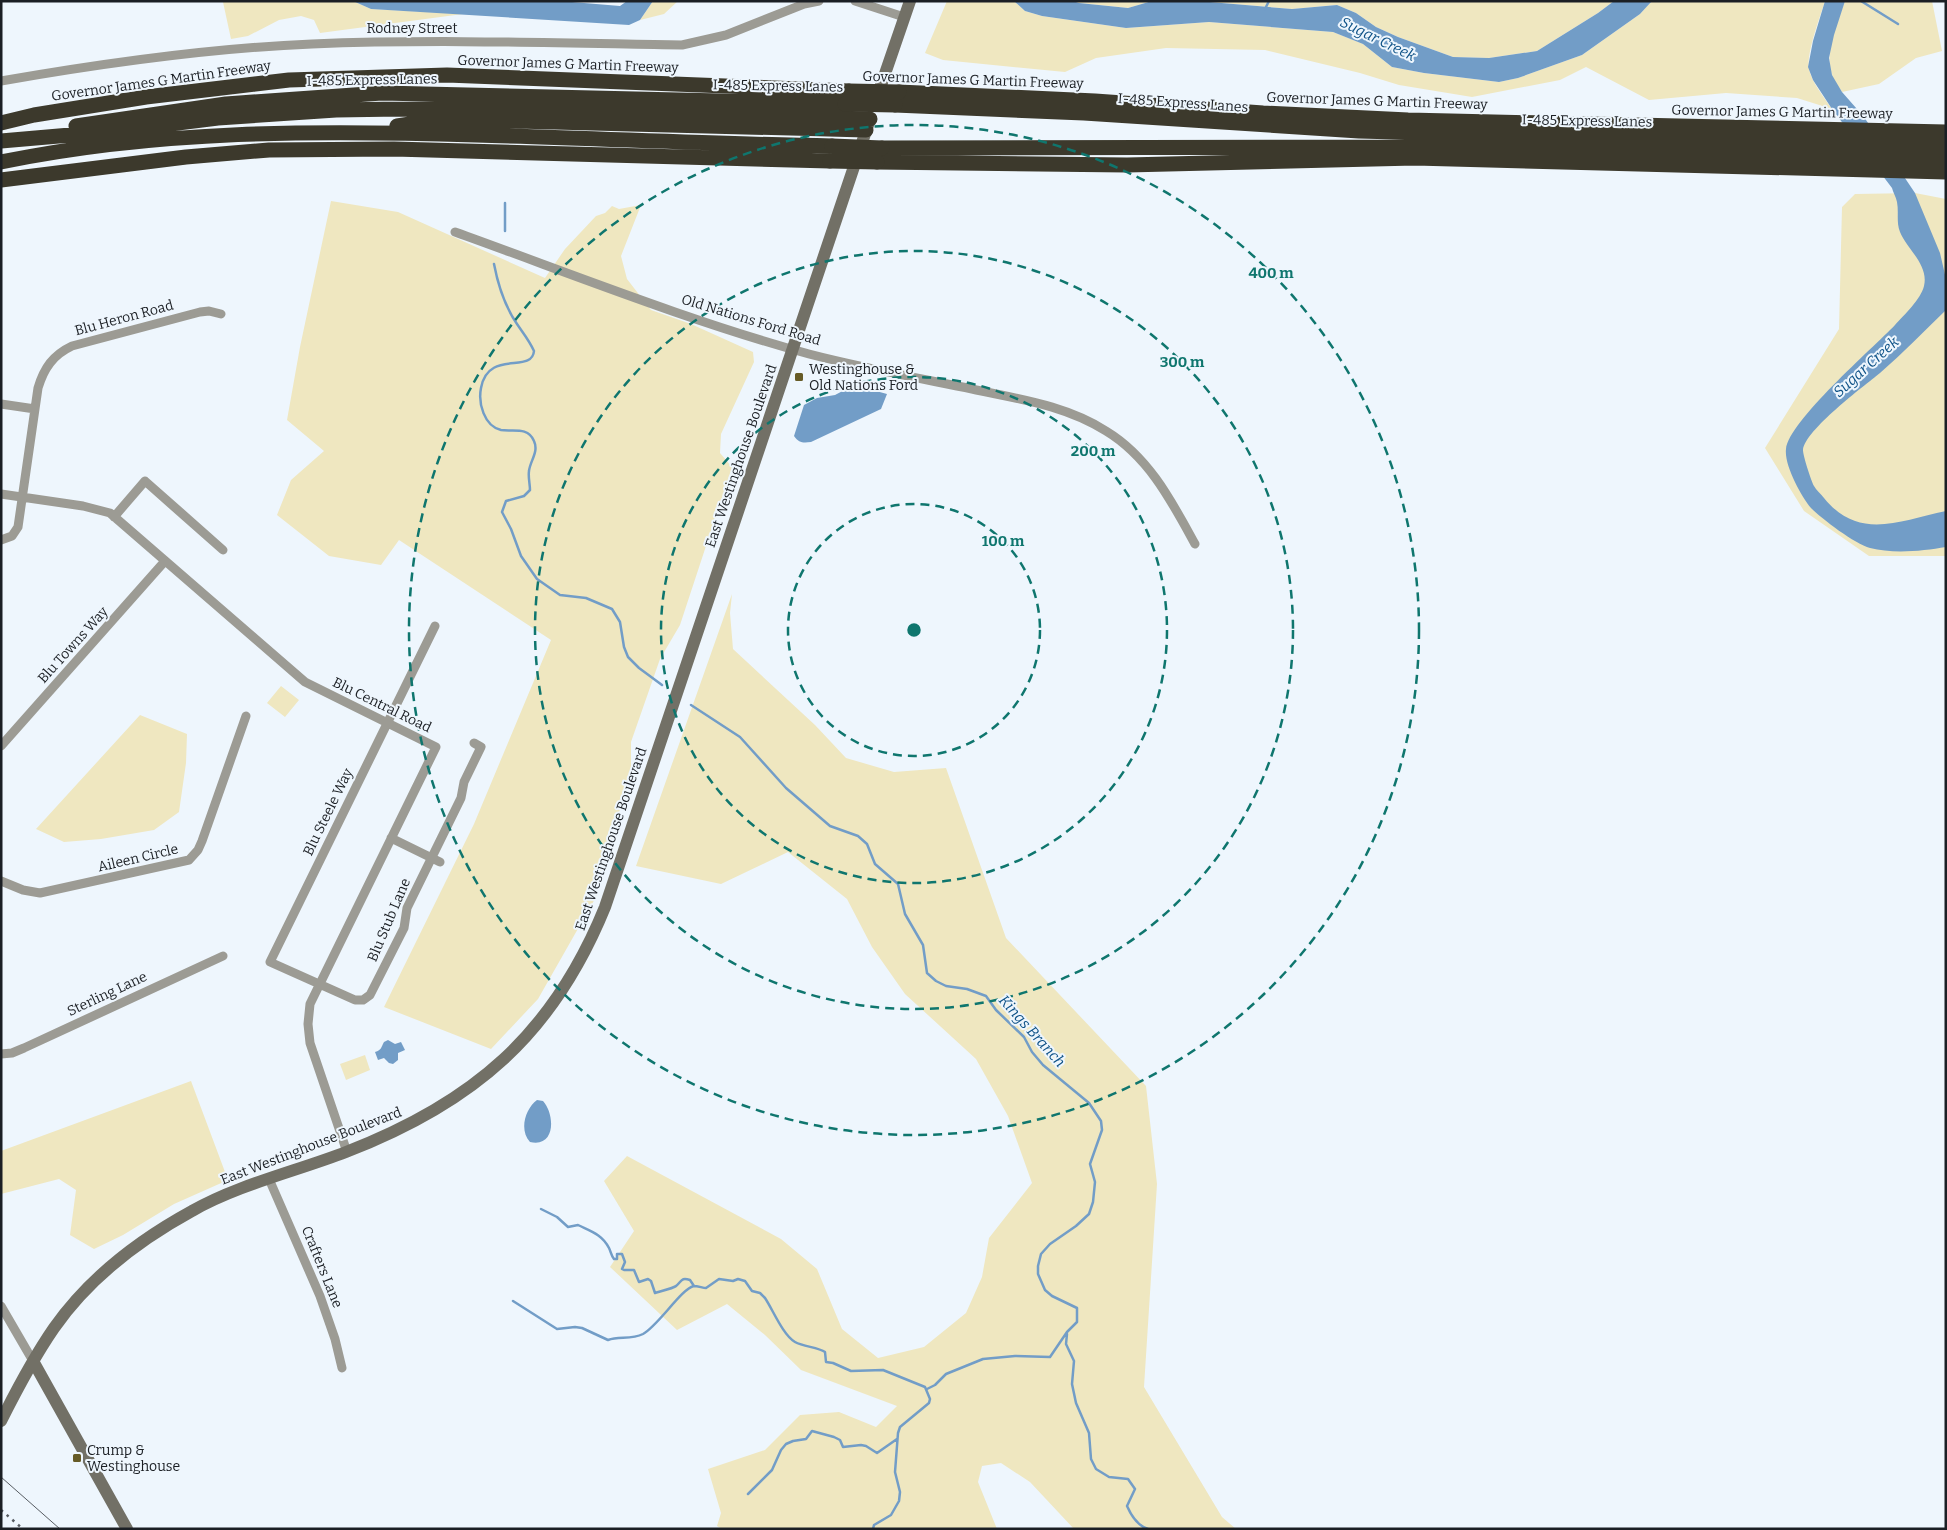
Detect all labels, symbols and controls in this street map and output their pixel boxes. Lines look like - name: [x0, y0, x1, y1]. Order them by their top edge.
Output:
- water label: Sugar Creek: [1337, 13, 1419, 65]
- street label: Rodney Street: [366, 20, 458, 37]
- street label: Governor James G Martin Freeway: [457, 52, 680, 76]
- street label: Governor James G Martin Freeway: [50, 57, 272, 105]
- street label: Governor James G Martin Freeway: [862, 68, 1085, 92]
- street label: I-485 Express Lanes: [307, 70, 437, 90]
- street label: I-485 Express Lanes: [713, 76, 843, 96]
- street label: Governor James G Martin Freeway: [1266, 89, 1489, 113]
- street label: I-485 Express Lanes: [1117, 90, 1249, 116]
- street label: Governor James G Martin Freeway: [1671, 102, 1893, 122]
- street label: I-485 Express Lanes: [1522, 111, 1652, 131]
- text: 400 m: [1248, 264, 1294, 282]
- street label: Old Nations Ford Road: [679, 291, 823, 349]
- street label: Blu Heron Road: [73, 297, 175, 339]
- water label: Sugar Creek: [1830, 332, 1903, 401]
- text: 300 m: [1160, 353, 1205, 371]
- place label: Westinghouse & Old Nations Ford: [809, 361, 918, 394]
- street label: East Westinghouse Boulevard: [702, 362, 780, 550]
- marker: Westinghouse & Old Nations Ford: [793, 371, 805, 383]
- text: 200 m: [1071, 442, 1116, 460]
- text: 100 m: [982, 532, 1025, 550]
- street label: Blu Towns Way: [34, 603, 112, 687]
- centre of rings: [905, 621, 923, 639]
- street label: Blu Central Road: [330, 674, 434, 736]
- street label: East Westinghouse Boulevard: [572, 745, 650, 933]
- street label: Blu Steele Way: [300, 765, 357, 858]
- street label: Aileen Circle: [96, 840, 180, 876]
- street label: Blu Stub Lane: [364, 876, 414, 964]
- street label: Sterling Lane: [64, 968, 150, 1020]
- water label: Kings Branch: [995, 991, 1069, 1071]
- street label: East Westinghouse Boulevard: [218, 1104, 404, 1188]
- street label: Crafters Lane: [298, 1224, 346, 1310]
- place label: Crump & Westinghouse: [87, 1442, 180, 1475]
- marker: Crump & Westinghouse: [71, 1452, 83, 1464]

